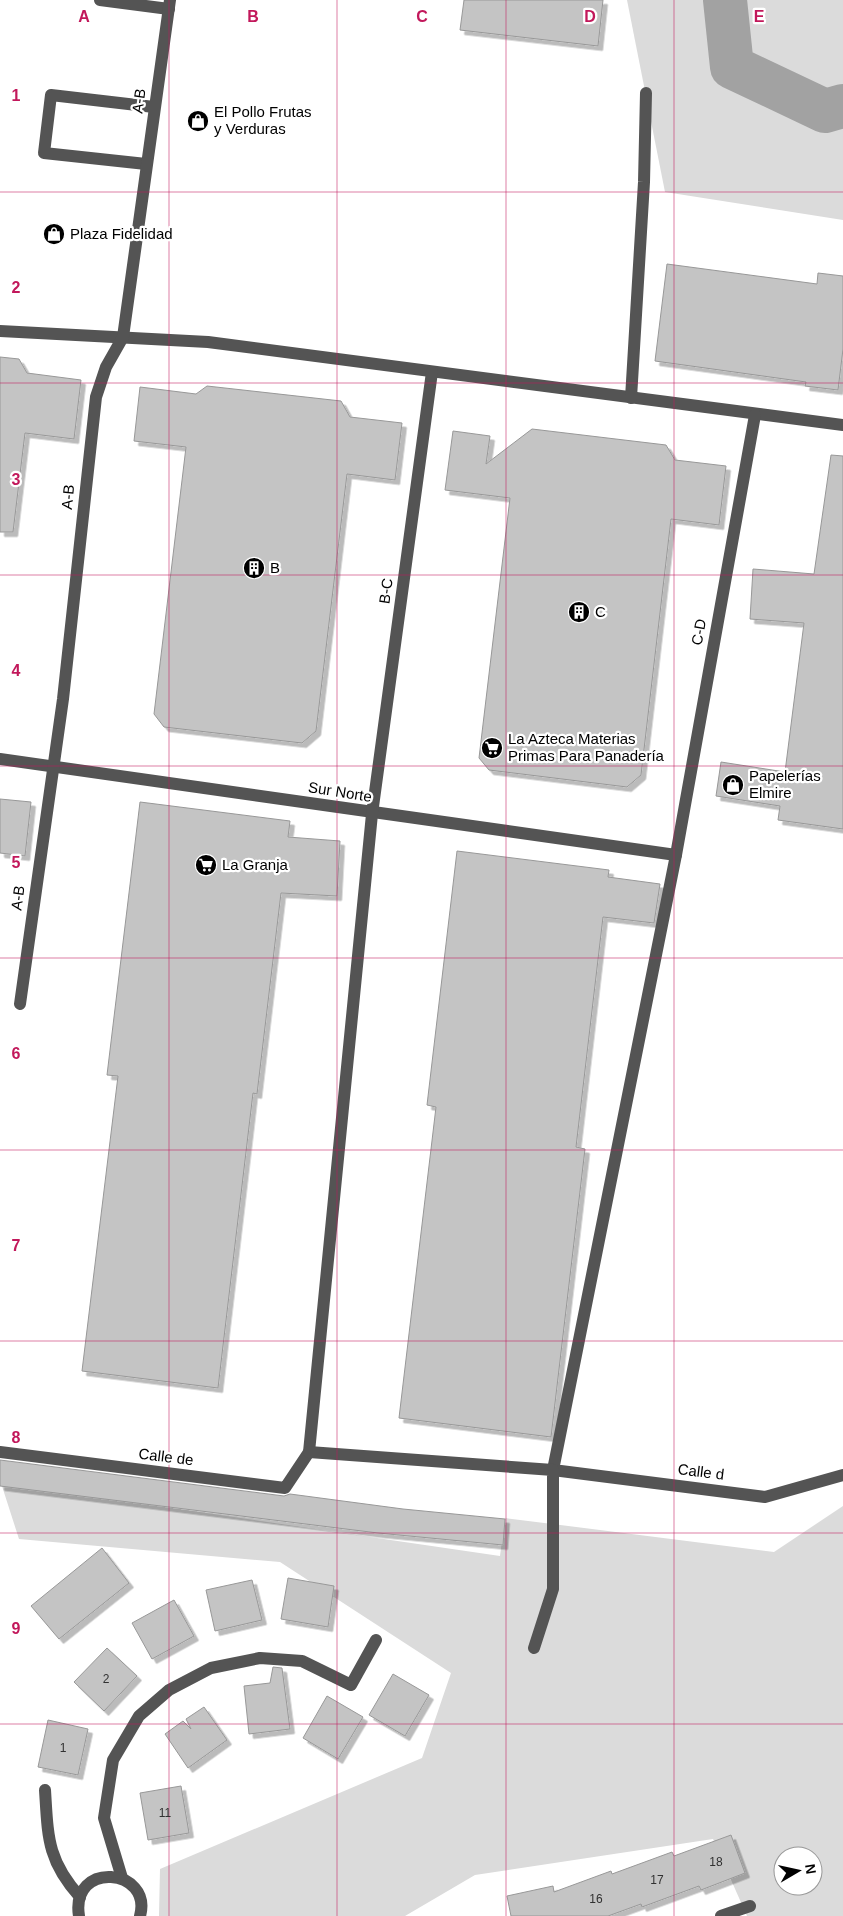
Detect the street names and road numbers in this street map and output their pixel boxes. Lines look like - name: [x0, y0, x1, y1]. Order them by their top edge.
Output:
- street label: A-B: [128, 87, 149, 114]
- street label: A-B: [58, 484, 77, 510]
- street label: B-C: [375, 577, 396, 605]
- street label: C-D: [688, 617, 709, 647]
- street label: Sur Norte: [307, 778, 373, 805]
- street label: A-B: [7, 884, 28, 911]
- street label: Calle de: [138, 1445, 194, 1468]
- street label: Calle d: [677, 1460, 725, 1483]

